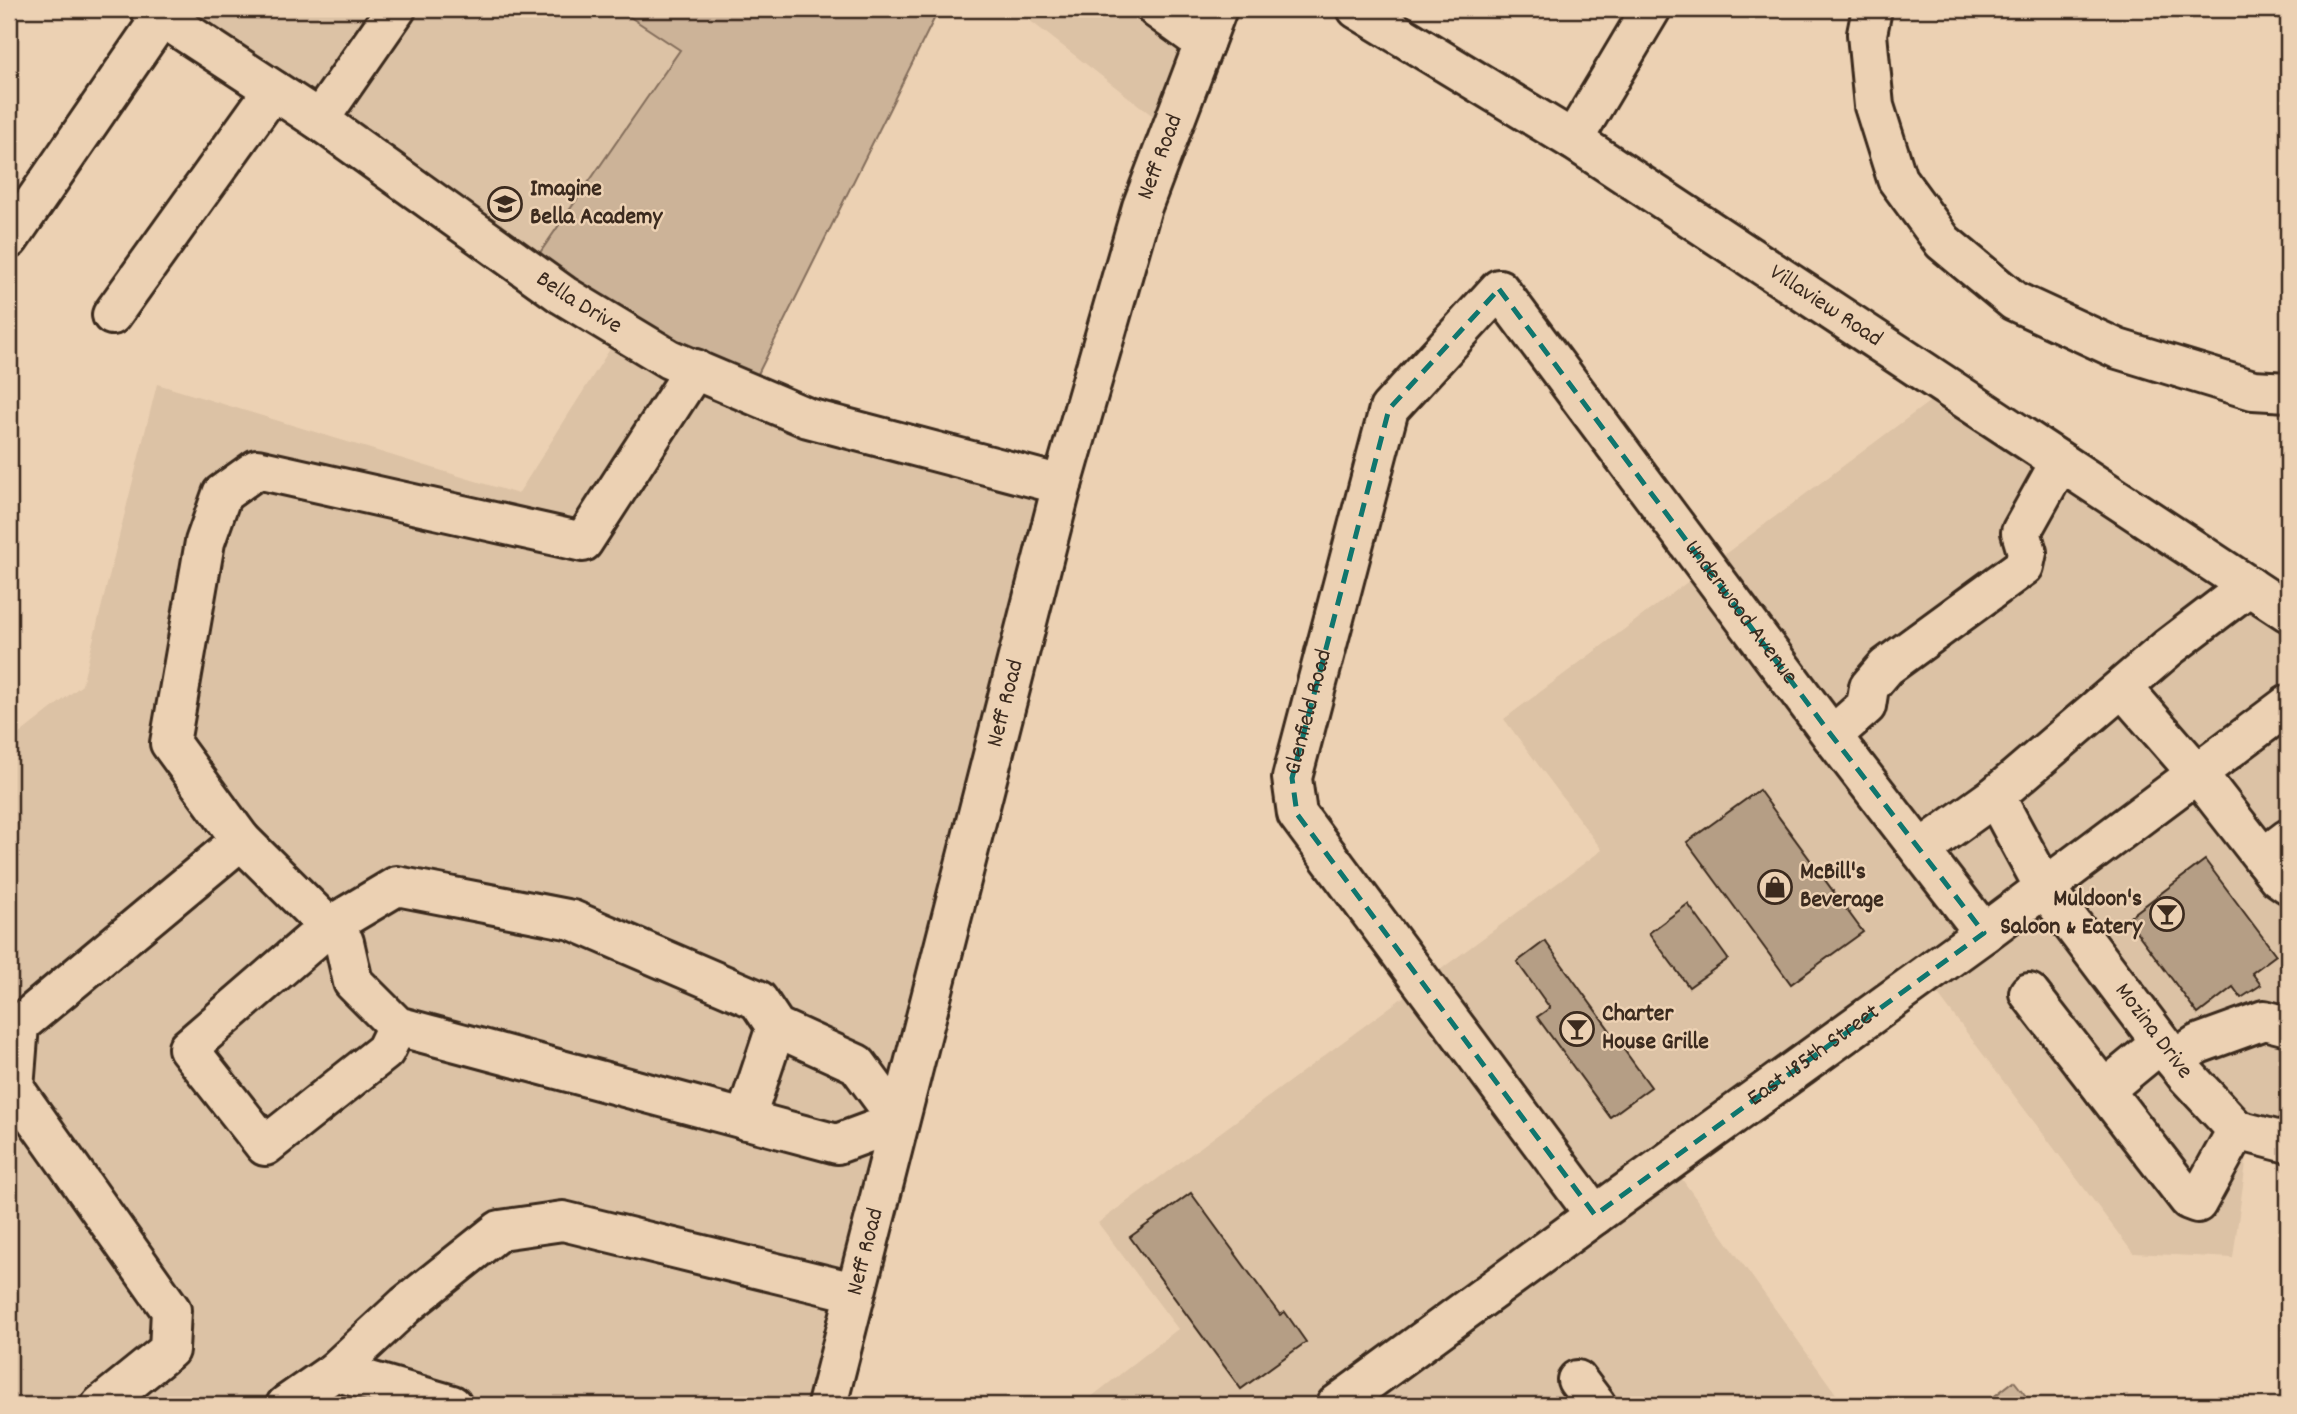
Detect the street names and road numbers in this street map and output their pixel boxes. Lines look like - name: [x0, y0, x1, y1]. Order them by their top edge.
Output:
- street label: Neff Road: [1129, 110, 1193, 205]
- street label: Villaview Road: [1762, 257, 1889, 356]
- street label: Bella Drive: [528, 263, 628, 344]
- street label: Underwood Avenue: [1675, 533, 1805, 692]
- street label: Glenfield Road: [1277, 646, 1342, 779]
- street label: Neff Road: [979, 656, 1034, 751]
- street label: Mozina Drive: [2106, 976, 2200, 1087]
- street label: East 185th Street: [1741, 996, 1888, 1116]
- street label: Neff Road: [839, 1205, 894, 1299]

